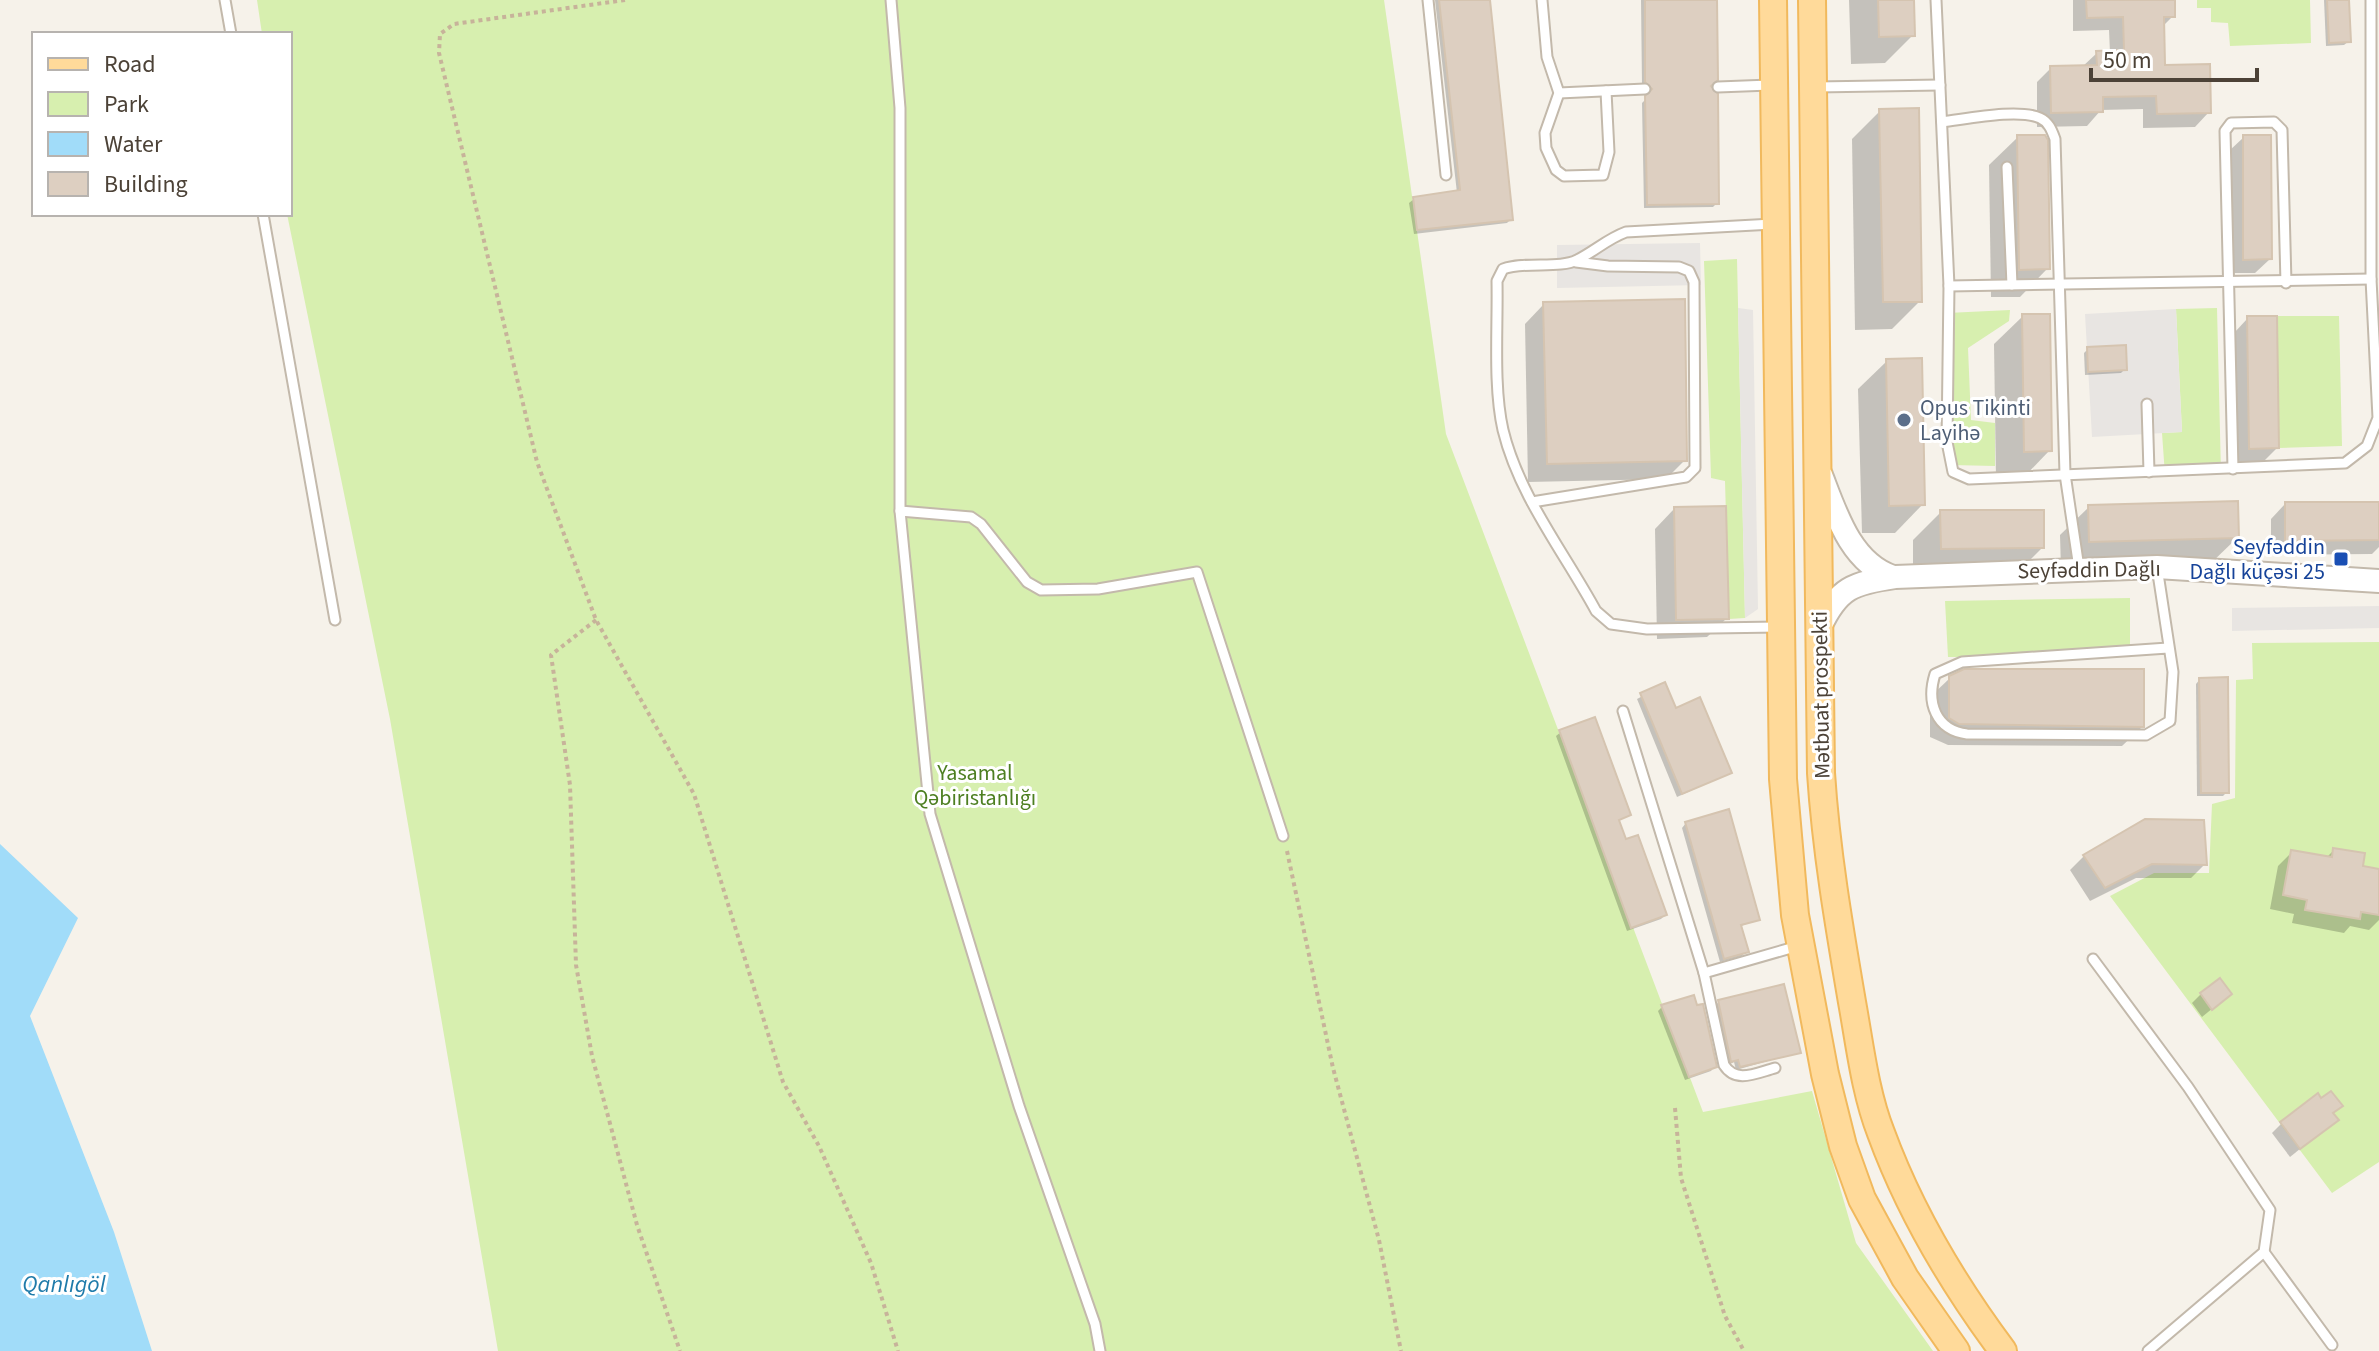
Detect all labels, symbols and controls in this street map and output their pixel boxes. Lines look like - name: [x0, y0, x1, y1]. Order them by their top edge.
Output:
- legend: [32, 32, 292, 216]
- scale bar: [2091, 32, 2257, 82]
- text: 50 m: [2103, 43, 2152, 78]
- text: Road: [104, 47, 156, 82]
- text: Park: [104, 87, 149, 122]
- text: Water: [104, 127, 163, 162]
- text: Building: [104, 167, 188, 202]
- place label: Opus Tikinti Layihə: [1920, 392, 2031, 449]
- marker: Opus Tikinti Layihə: [1895, 411, 1913, 429]
- place label: Seyfəddin Dağlı küçəsi 25: [2189, 531, 2325, 588]
- marker: Seyfəddin Dağlı küçəsi 25: [2332, 550, 2350, 568]
- street label: Seyfəddin Dağlı: [2017, 553, 2161, 587]
- street label: Mətbuat prospekti: [1804, 611, 1838, 779]
- park label: Yasamal Qəbiristanlığı: [914, 757, 1036, 814]
- water label: Qanlıgöl: [22, 1267, 106, 1302]

